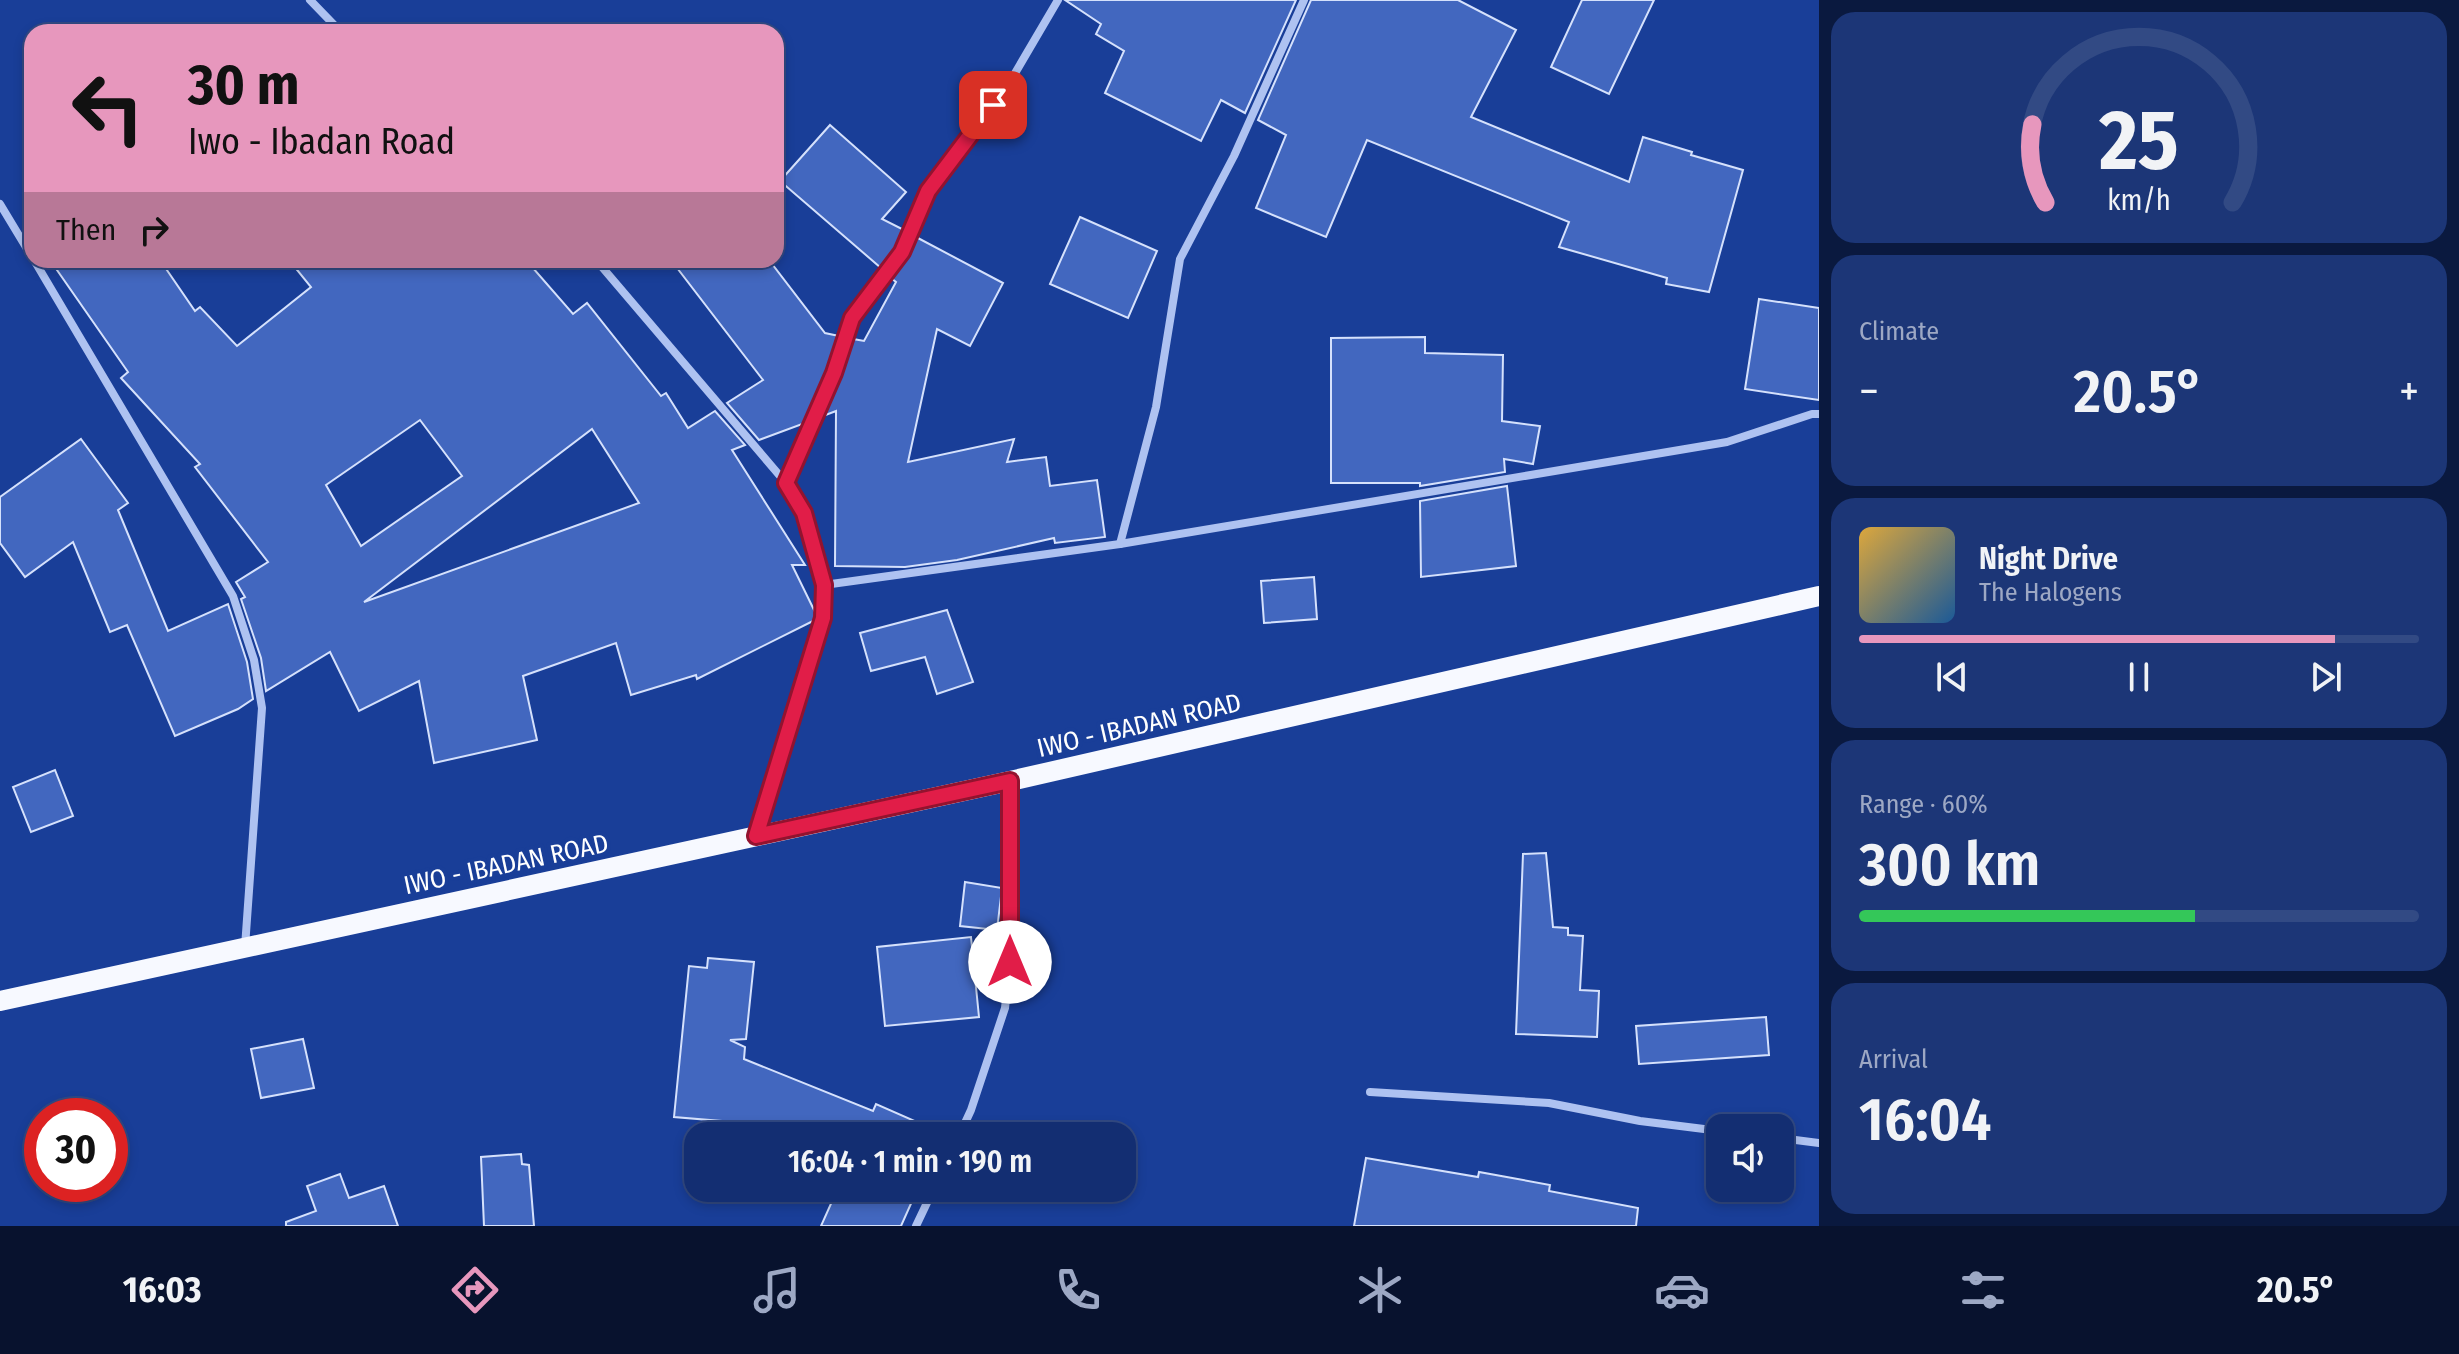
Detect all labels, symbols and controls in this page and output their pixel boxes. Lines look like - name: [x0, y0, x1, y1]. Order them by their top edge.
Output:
- text: 30 m: [188, 52, 299, 119]
- icon: left: [56, 56, 160, 160]
- pin: [959, 71, 1027, 139]
- icon: arrive: [971, 83, 1015, 127]
- text: 25: [2098, 91, 2179, 191]
- text: Iwo - Ibadan Road: [188, 120, 455, 164]
- text: km/h: [2107, 184, 2171, 219]
- icon: right: [132, 208, 176, 252]
- text: Then: [56, 212, 116, 248]
- text: Climate: [1859, 316, 1939, 347]
- text: 20.5°: [2074, 356, 2204, 428]
- text: −: [1859, 365, 1879, 418]
- text: +: [2399, 365, 2419, 418]
- text: Night Drive: [1979, 541, 2118, 577]
- text: The Halogens: [1979, 577, 2122, 608]
- icon: previous: [1930, 655, 1974, 699]
- icon: pause: [2117, 655, 2161, 699]
- icon: next: [2304, 655, 2348, 699]
- street label: IWO - IBADAN ROAD: [1034, 687, 1244, 764]
- text: Range · 60%: [1859, 789, 1988, 820]
- street label: IWO - IBADAN ROAD: [401, 828, 611, 901]
- text: 300 km: [1859, 829, 2040, 901]
- position arrow: [968, 920, 1052, 1004]
- text: Arrival: [1859, 1044, 1928, 1075]
- text: 16:04: [1859, 1084, 1991, 1156]
- speed limit sign: 30: [24, 1098, 128, 1202]
- map controls: [1706, 1114, 1794, 1202]
- button: sound: [1706, 1114, 1794, 1202]
- text: 16:04 · 1 min · 190 m: [788, 1144, 1032, 1180]
- icon: directions: [447, 1262, 503, 1318]
- icon: music: [749, 1262, 805, 1318]
- icon: phone: [1050, 1262, 1106, 1318]
- icon: climate: [1352, 1262, 1408, 1318]
- icon: car: [1654, 1262, 1710, 1318]
- icon: filters: [1955, 1262, 2011, 1318]
- text: 16:03: [123, 1268, 201, 1312]
- text: 20.5°: [2257, 1268, 2336, 1312]

